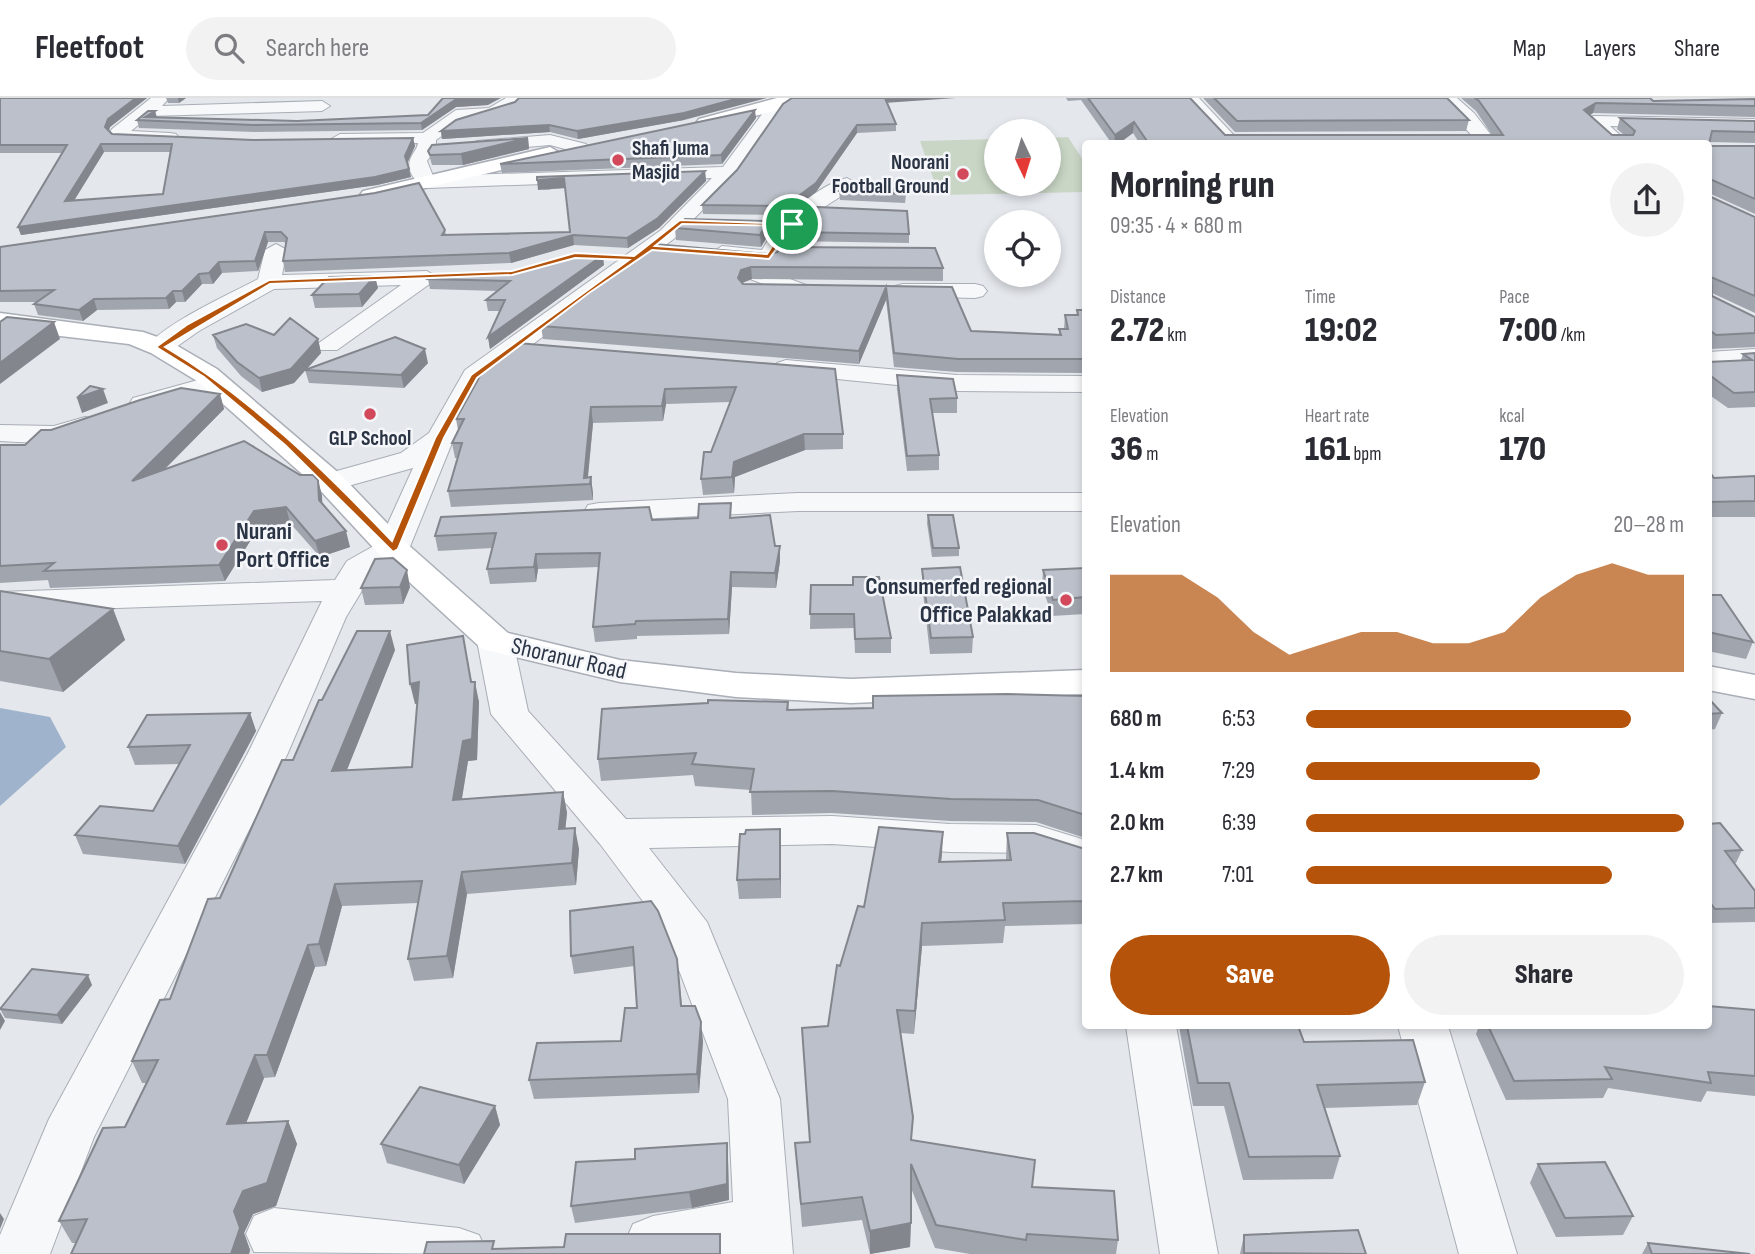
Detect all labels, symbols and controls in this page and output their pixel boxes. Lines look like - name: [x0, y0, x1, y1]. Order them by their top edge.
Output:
- search box: [186, 17, 676, 80]
- text: Fleetfoot: [35, 28, 144, 68]
- icon: search: [210, 29, 248, 67]
- text: Search here: [266, 33, 369, 64]
- text: Map: [1513, 34, 1546, 63]
- text: Layers: [1584, 34, 1636, 63]
- text: Share: [1674, 34, 1720, 63]
- north arrow: [984, 119, 1060, 196]
- map controls: [984, 119, 1061, 287]
- place label: Shafi Juma Masjid: [632, 136, 709, 185]
- place label: Noorani Football Ground: [832, 150, 949, 199]
- marker: Shafi Juma Masjid: [610, 152, 626, 168]
- text: Morning run: [1110, 163, 1275, 208]
- button: share: [1610, 163, 1684, 237]
- marker: Noorani Football Ground: [955, 166, 971, 182]
- pin: [762, 194, 822, 254]
- icon: arrive: [773, 205, 811, 243]
- button: locate: [984, 210, 1061, 287]
- text: 09:35 · 4 × 680 m: [1110, 212, 1243, 240]
- text: Distance: [1110, 286, 1166, 309]
- text: Time: [1305, 286, 1336, 309]
- text: Pace: [1499, 286, 1530, 309]
- text: 2.72: [1110, 309, 1164, 352]
- text: 19:02: [1305, 309, 1377, 352]
- text: 7:00: [1499, 309, 1558, 352]
- text: km: [1164, 324, 1187, 347]
- text: /km: [1558, 324, 1586, 347]
- text: Elevation: [1110, 405, 1169, 428]
- text: Heart rate: [1305, 405, 1370, 428]
- text: kcal: [1499, 405, 1524, 428]
- marker: GLP School: [362, 406, 378, 422]
- place label: GLP School: [329, 426, 411, 451]
- text: 36: [1110, 428, 1143, 471]
- text: 161: [1305, 428, 1350, 471]
- text: 170: [1499, 428, 1546, 471]
- text: m: [1143, 443, 1158, 466]
- text: bpm: [1350, 443, 1381, 466]
- text: Elevation: [1110, 511, 1181, 539]
- text: 20–28 m: [1613, 511, 1684, 539]
- place label: Nurani Port Office: [236, 517, 330, 574]
- marker: Nurani Port Office: [214, 537, 230, 553]
- place label: Consumerfed regional Office Palakkad: [865, 572, 1052, 629]
- marker: Consumerfed regional Office Palakkad: [1058, 592, 1074, 608]
- street label: Shoranur Road: [509, 631, 629, 686]
- text: 680 m: [1110, 705, 1161, 733]
- text: 6:53: [1222, 705, 1255, 733]
- text: 1.4 km: [1110, 757, 1164, 785]
- text: 7:29: [1222, 757, 1255, 785]
- text: 2.0 km: [1110, 809, 1164, 837]
- text: 6:39: [1222, 809, 1256, 837]
- text: 2.7 km: [1110, 861, 1163, 889]
- text: 7:01: [1222, 861, 1254, 889]
- button: Save: [1110, 935, 1390, 1015]
- button: Share: [1404, 935, 1684, 1015]

